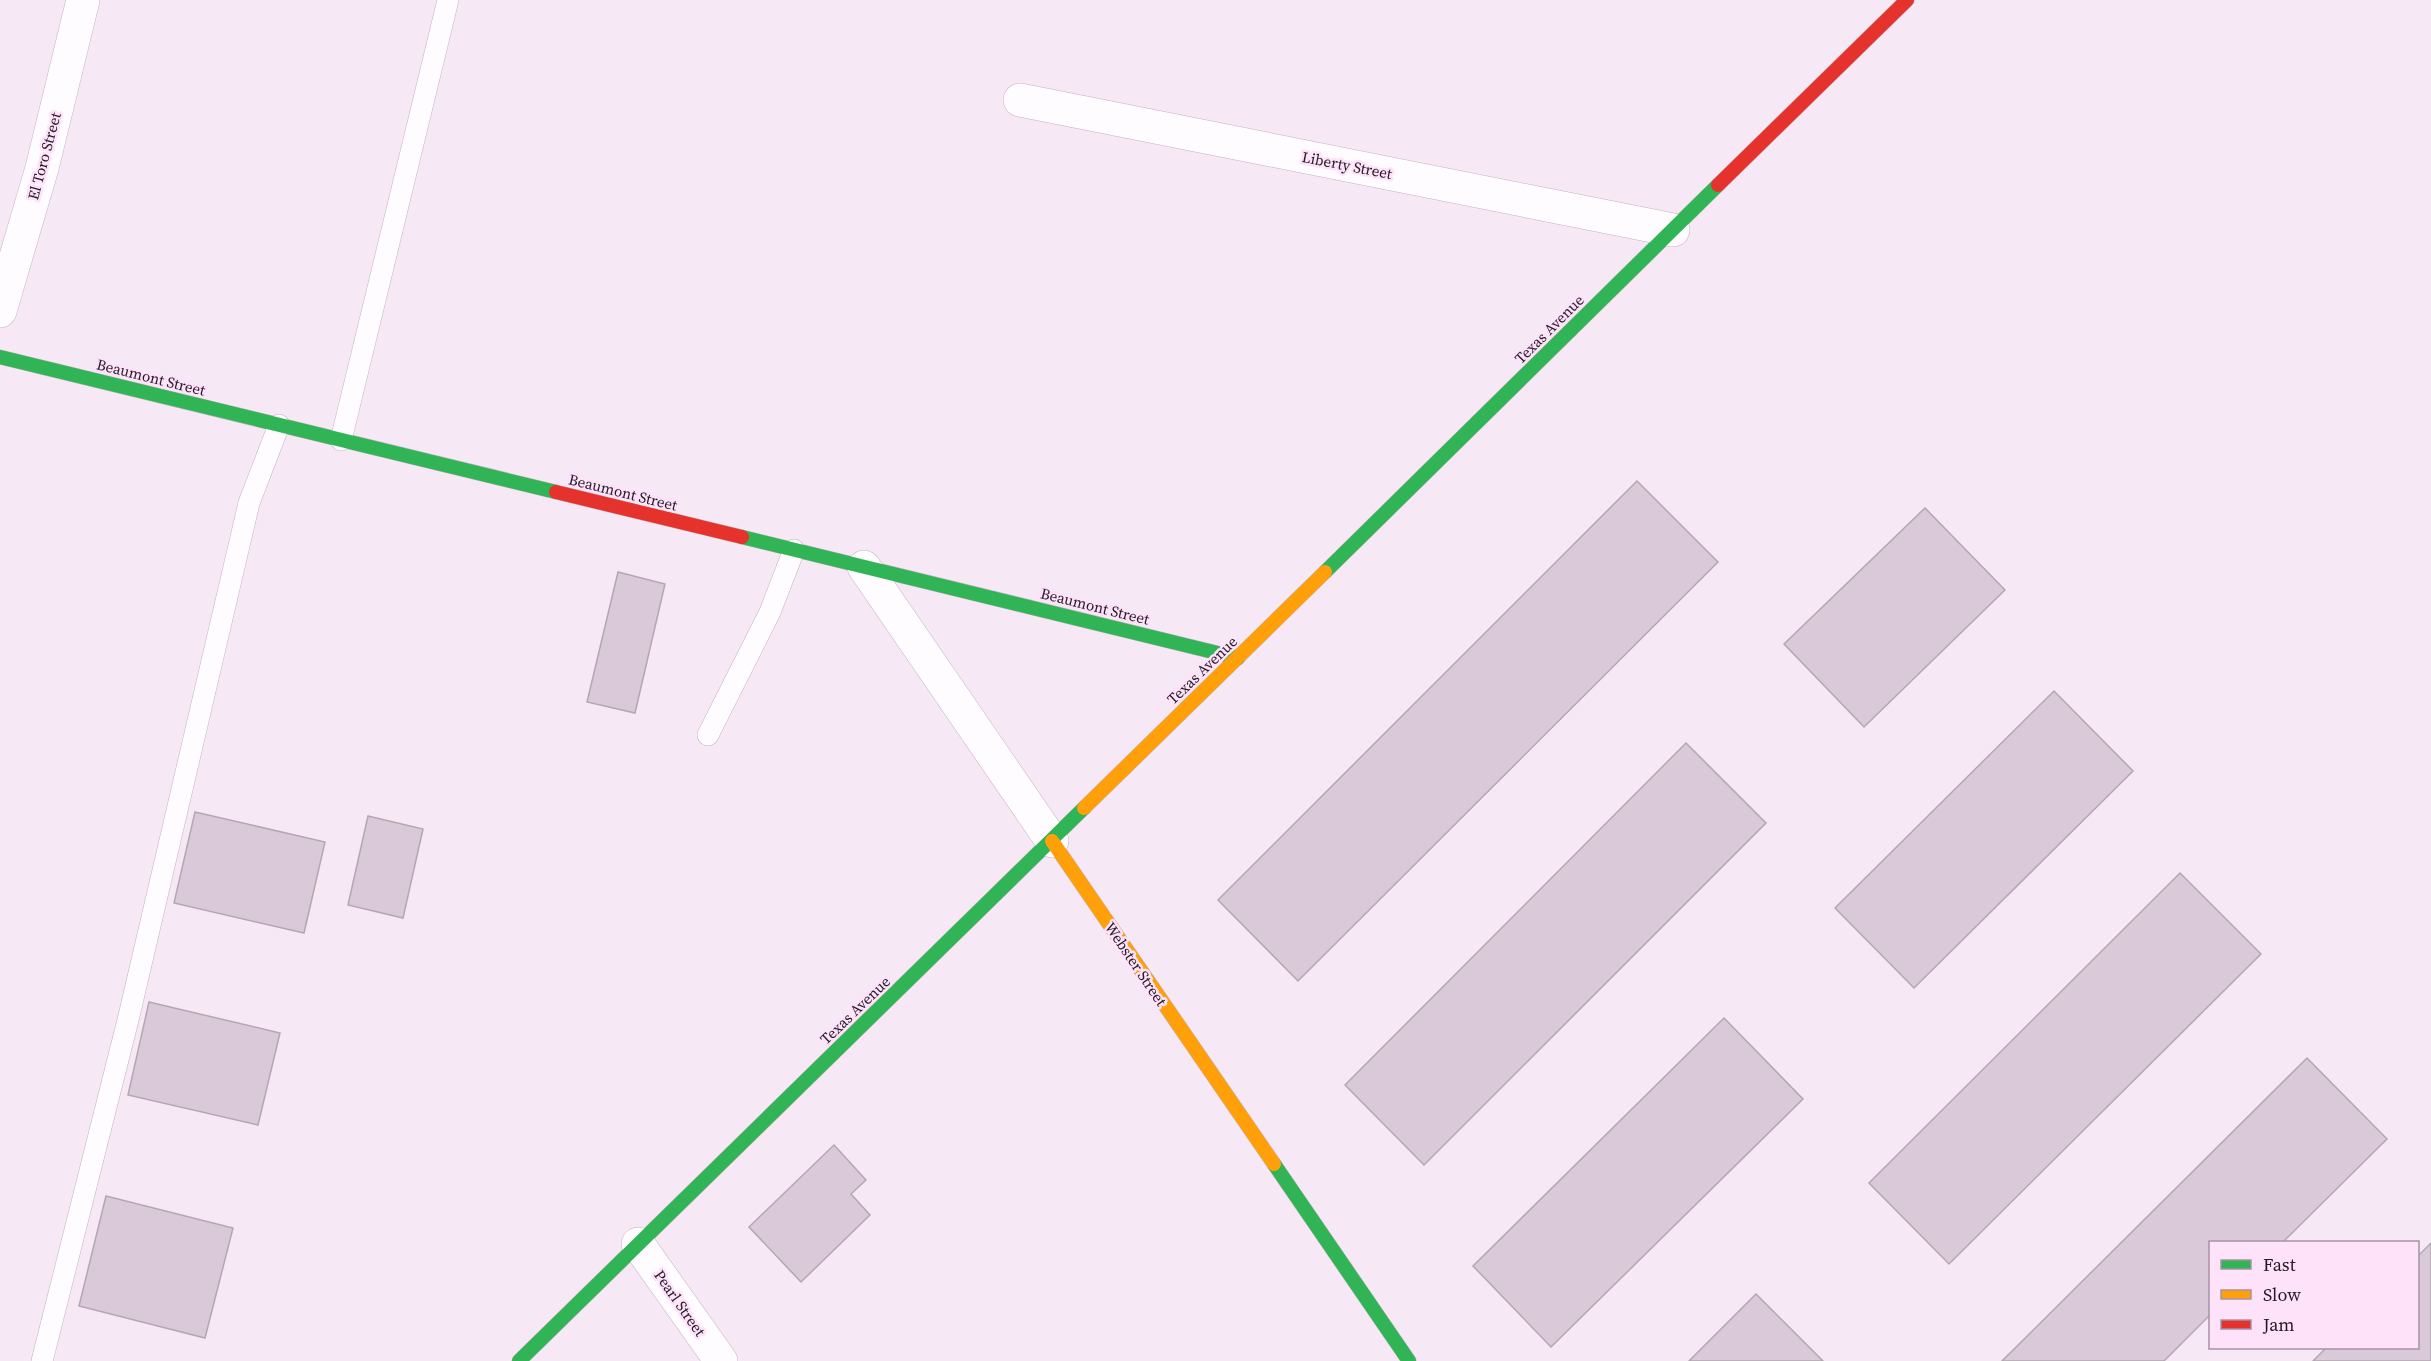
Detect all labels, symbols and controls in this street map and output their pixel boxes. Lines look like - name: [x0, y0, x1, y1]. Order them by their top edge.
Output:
- street label: El Toro Street: [22, 110, 66, 202]
- street label: Liberty Street: [1300, 146, 1394, 184]
- street label: Texas Avenue: [1510, 289, 1589, 368]
- street label: Beaumont Street: [94, 353, 208, 401]
- street label: Beaumont Street: [566, 468, 680, 516]
- street label: Beaumont Street: [1038, 582, 1152, 630]
- street label: Texas Avenue: [1162, 631, 1242, 709]
- street label: Webster Street: [1100, 918, 1172, 1010]
- street label: Texas Avenue: [815, 971, 895, 1049]
- legend: [2209, 1241, 2419, 1349]
- text: Fast: [2263, 1252, 2296, 1277]
- street label: Pearl Street: [649, 1266, 711, 1340]
- text: Slow: [2263, 1282, 2301, 1307]
- text: Jam: [2262, 1312, 2295, 1337]

